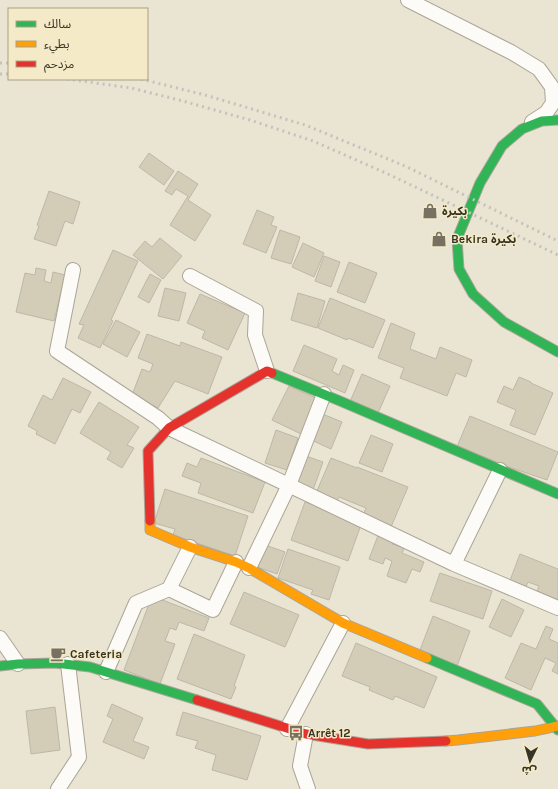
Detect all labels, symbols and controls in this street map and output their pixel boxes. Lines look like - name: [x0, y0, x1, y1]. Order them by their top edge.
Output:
- legend: [8, 8, 148, 80]
- text: سالك: [44, 17, 71, 31]
- text: بطيء: [44, 37, 70, 54]
- text: مزدحم: [44, 57, 74, 73]
- shop icon: بكيرة: [421, 202, 439, 220]
- place label: بكيرة: [442, 204, 468, 218]
- shop icon: Bekira بكيرة: [430, 230, 448, 248]
- place label: Bekira بكيرة: [451, 232, 517, 246]
- cafe icon: Cafeteria: [49, 645, 67, 663]
- place label: Cafeteria: [70, 647, 122, 661]
- bus stop icon: Arrêt 12: [287, 724, 305, 742]
- place label: Arrêt 12: [308, 726, 351, 740]
- north arrow: [510, 741, 550, 781]
- text: ش: [521, 763, 537, 778]

